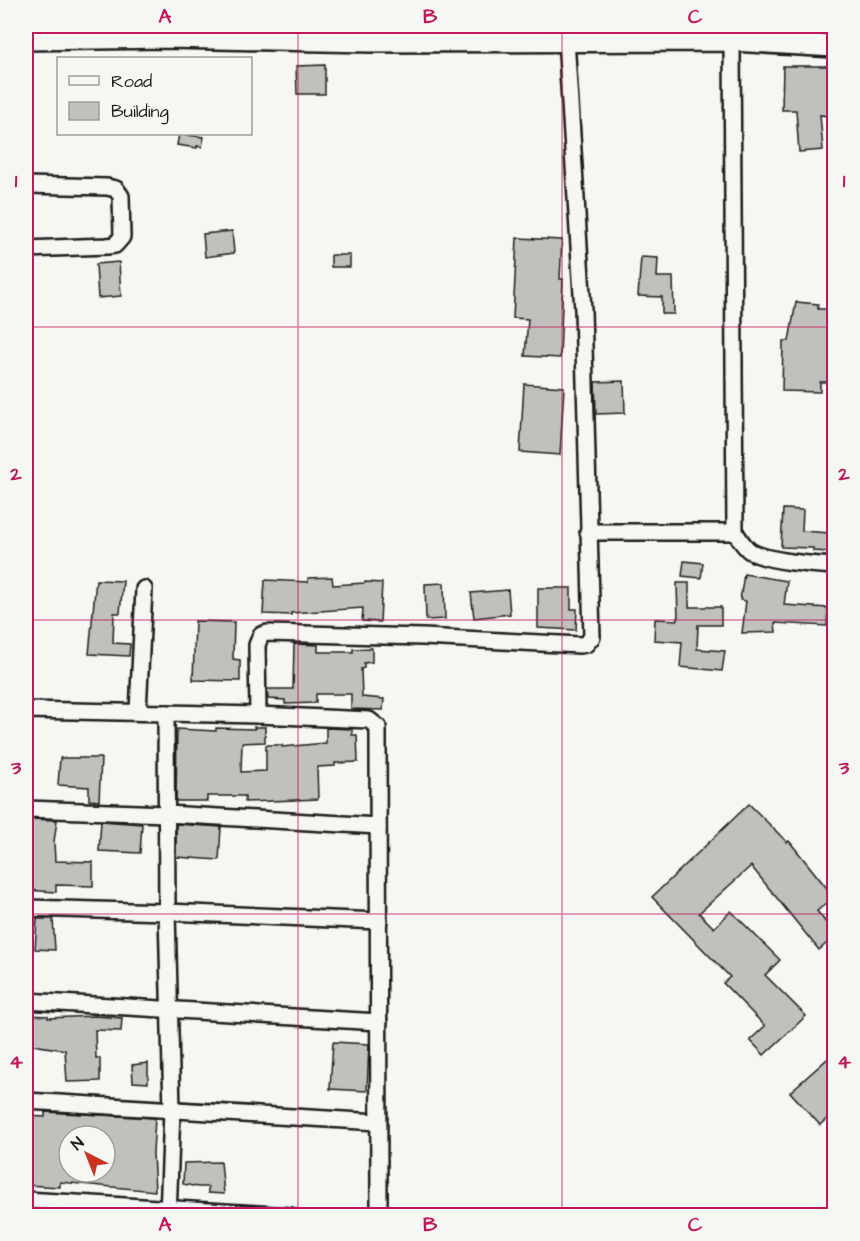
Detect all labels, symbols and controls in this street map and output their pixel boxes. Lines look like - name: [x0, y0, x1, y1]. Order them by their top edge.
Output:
- text: A: [159, 3, 172, 31]
- text: B: [423, 3, 438, 31]
- text: C: [688, 3, 703, 31]
- legend: [57, 57, 252, 135]
- text: Road: [111, 69, 152, 94]
- text: Building: [111, 99, 169, 125]
- text: 1: [15, 167, 18, 195]
- text: 1: [843, 167, 846, 195]
- text: 2: [9, 460, 22, 488]
- text: 2: [837, 460, 850, 488]
- text: 3: [10, 754, 22, 782]
- text: 3: [838, 754, 850, 782]
- text: 4: [9, 1048, 23, 1076]
- text: 4: [837, 1048, 851, 1076]
- north arrow: [57, 1124, 117, 1184]
- text: N: [67, 1132, 89, 1155]
- text: A: [159, 1211, 172, 1239]
- text: B: [423, 1211, 438, 1239]
- text: C: [688, 1211, 703, 1239]

